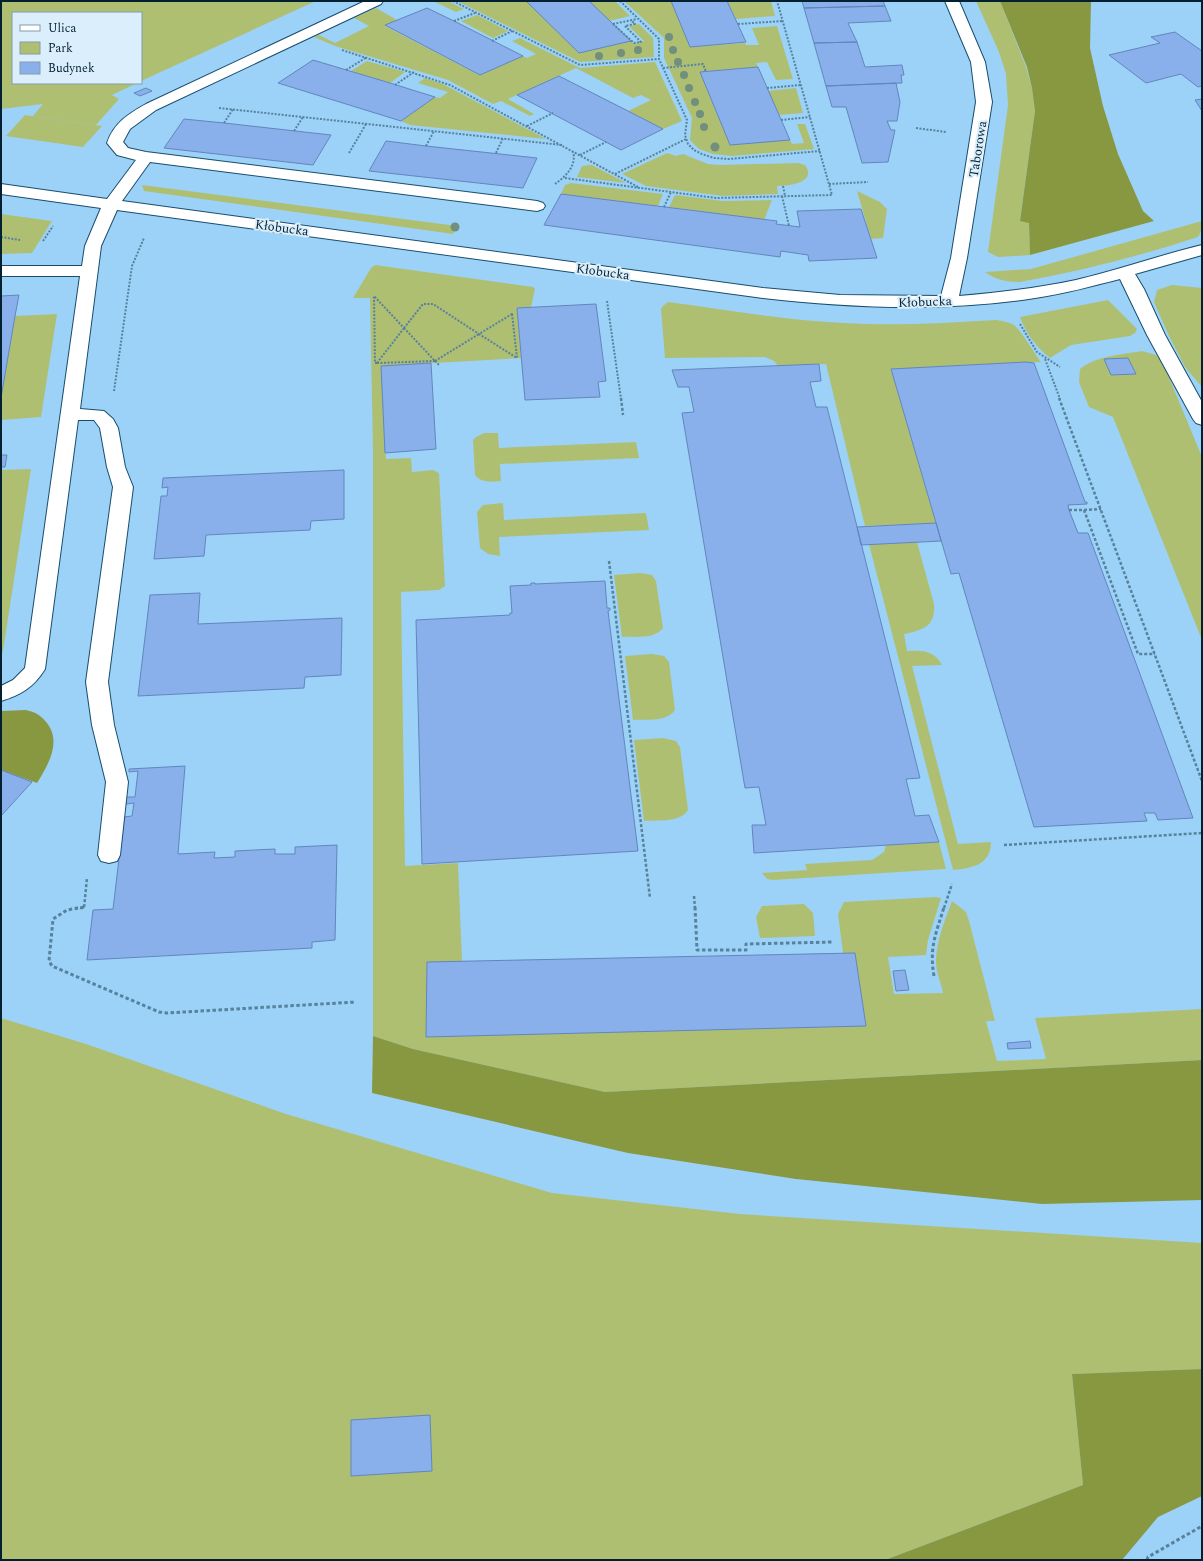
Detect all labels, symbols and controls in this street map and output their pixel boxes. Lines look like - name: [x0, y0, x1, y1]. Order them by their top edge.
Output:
- legend: [12, 12, 142, 84]
- text: Ulica: [48, 19, 77, 38]
- text: Park: [48, 39, 73, 58]
- text: Budynek: [48, 59, 95, 78]
- street label: Taborowa: [964, 119, 992, 179]
- street label: Kłobucka: [254, 214, 311, 242]
- street label: Kłobucka: [575, 258, 632, 286]
- street label: Kłobucka: [898, 291, 953, 313]

